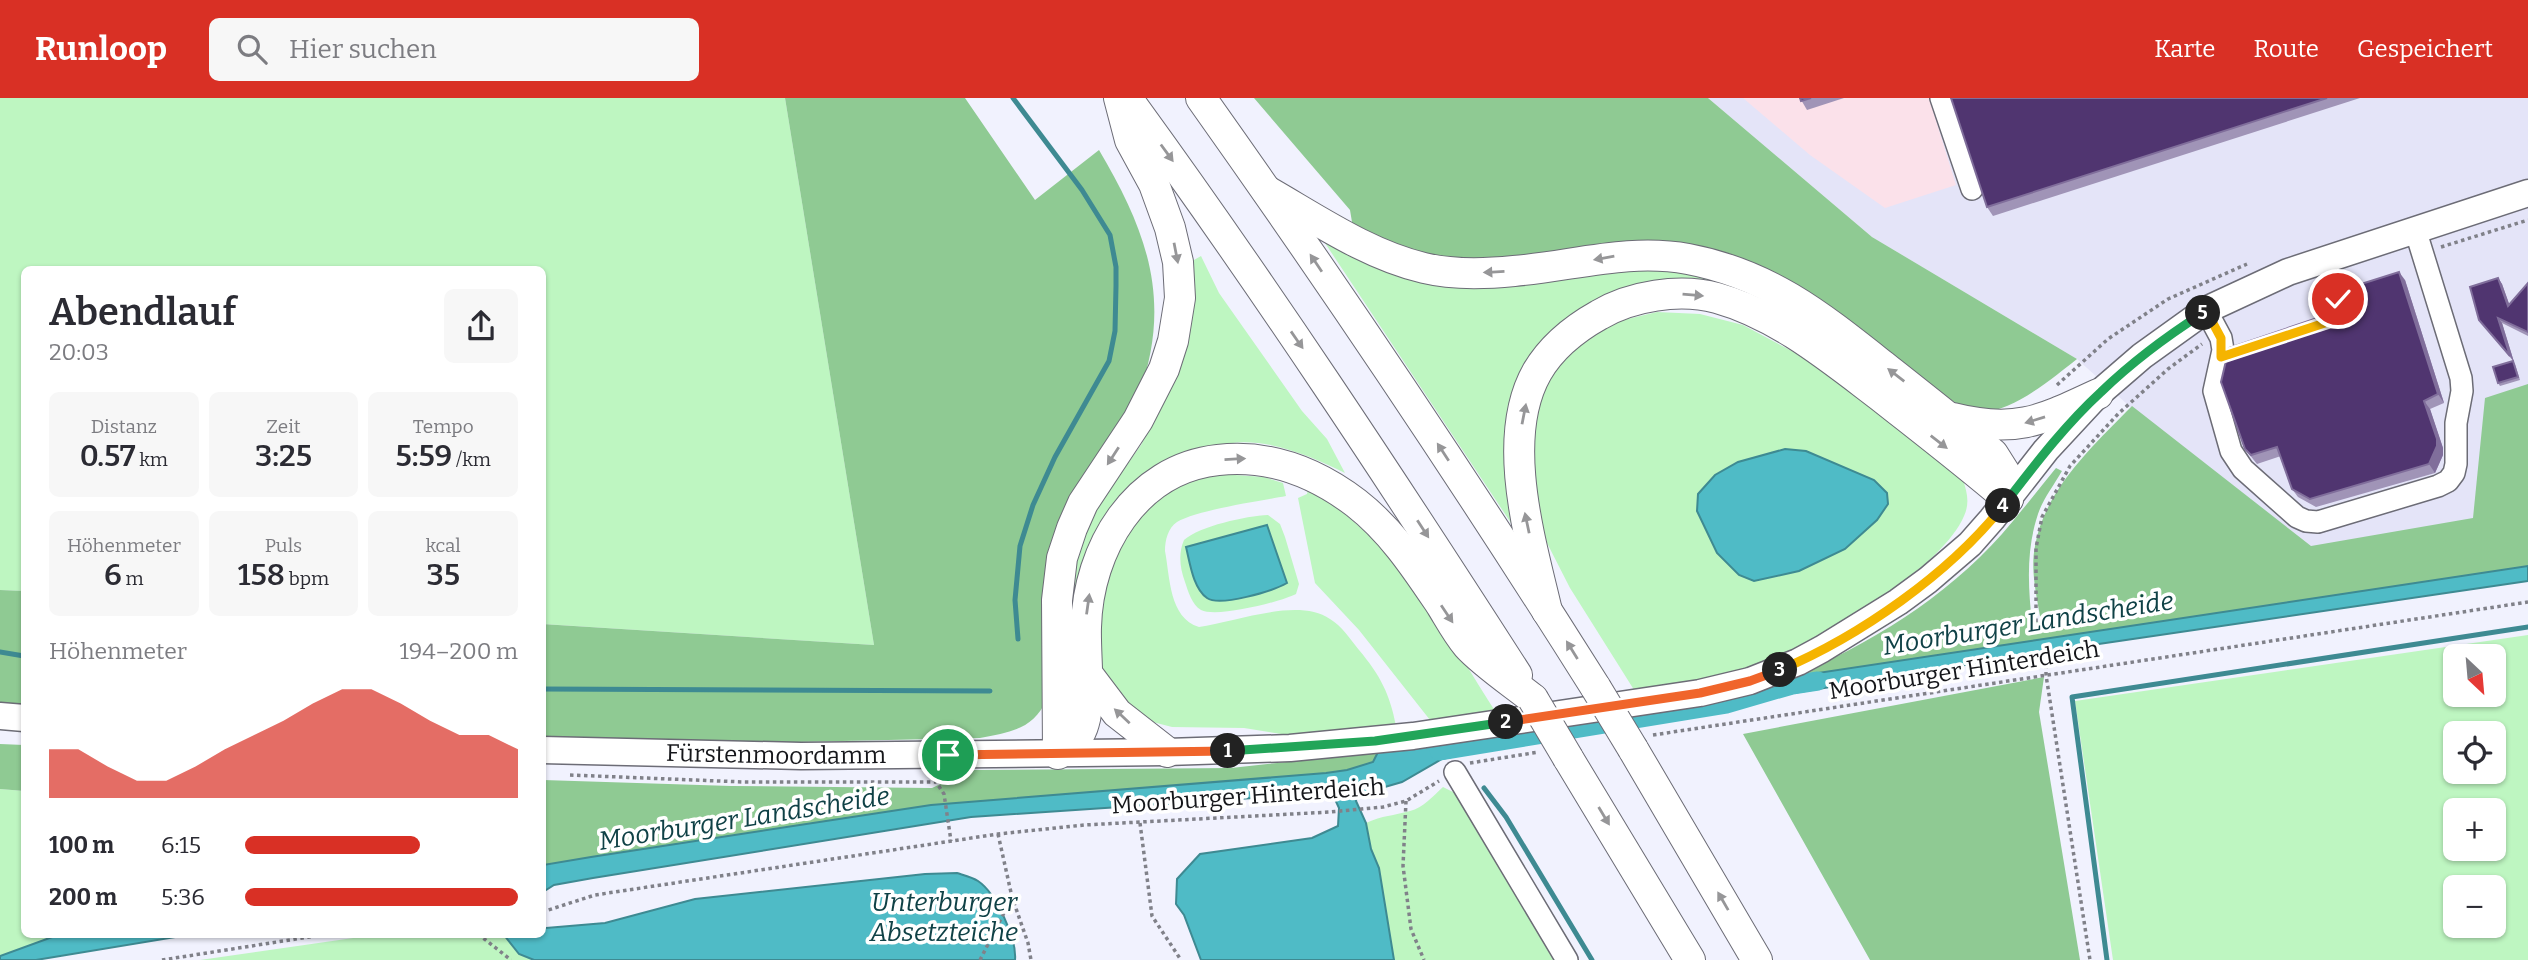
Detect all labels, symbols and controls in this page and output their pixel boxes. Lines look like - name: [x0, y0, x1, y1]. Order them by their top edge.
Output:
- search box: [209, 18, 699, 81]
- text: Runloop: [35, 29, 167, 69]
- icon: search: [233, 30, 271, 68]
- text: Hier suchen: [289, 34, 437, 65]
- text: Karte: [2154, 35, 2216, 63]
- text: Route: [2254, 35, 2319, 63]
- text: Gespeichert: [2357, 35, 2493, 63]
- one-way arrow: [1160, 144, 1174, 162]
- one-way arrow: [1171, 242, 1182, 264]
- one-way arrow: [1593, 253, 1615, 264]
- one-way arrow: [1309, 254, 1323, 272]
- one-way arrow: [1483, 267, 1505, 278]
- pin: [2308, 269, 2368, 329]
- icon: check: [2319, 280, 2357, 318]
- text: Abendlauf: [49, 289, 236, 335]
- button: share: [444, 289, 518, 363]
- one-way arrow: [1682, 290, 1704, 301]
- pin: 5: [2186, 296, 2220, 330]
- text: 5: [2197, 301, 2208, 324]
- one-way arrow: [1290, 331, 1304, 349]
- text: 20:03: [49, 338, 109, 366]
- one-way arrow: [1887, 368, 1905, 383]
- one-way arrow: [1518, 403, 1529, 425]
- text: Distanz: [91, 415, 157, 438]
- text: Zeit: [266, 415, 301, 438]
- text: Tempo: [413, 415, 474, 438]
- one-way arrow: [2024, 415, 2045, 426]
- one-way arrow: [1930, 435, 1948, 450]
- text: 0.57: [80, 438, 136, 474]
- text: 3:25: [255, 438, 312, 474]
- text: 5:59: [395, 438, 452, 474]
- one-way arrow: [1436, 442, 1449, 462]
- one-way arrow: [1106, 447, 1120, 465]
- text: km: [136, 448, 168, 471]
- text: /km: [452, 448, 491, 471]
- one-way arrow: [1224, 453, 1246, 464]
- pin: 4: [1986, 488, 2021, 524]
- text: 4: [1997, 494, 2008, 517]
- one-way arrow: [1521, 512, 1532, 534]
- one-way arrow: [1417, 520, 1430, 539]
- text: Höhenmeter: [67, 534, 181, 557]
- text: Puls: [265, 534, 302, 557]
- text: kcal: [425, 534, 461, 557]
- text: 6: [104, 557, 122, 593]
- text: 158: [238, 557, 285, 593]
- text: 35: [426, 557, 460, 593]
- text: m: [122, 567, 144, 590]
- text: bpm: [285, 567, 329, 590]
- water label: Moorburger Landscheide: [1880, 585, 2176, 662]
- one-way arrow: [1083, 592, 1094, 614]
- one-way arrow: [1440, 605, 1453, 624]
- street label: Moorburger Hinterdeich: [1827, 635, 2101, 705]
- text: Höhenmeter: [49, 637, 187, 665]
- text: 194–200 m: [399, 637, 518, 665]
- one-way arrow: [1565, 640, 1578, 660]
- north arrow: [2443, 644, 2506, 707]
- map controls: [2443, 644, 2506, 938]
- pin: 3: [1762, 652, 1798, 688]
- text: 3: [1774, 658, 1785, 681]
- pin: 2: [1488, 704, 1524, 740]
- one-way arrow: [1113, 708, 1131, 724]
- text: 2: [1500, 710, 1511, 733]
- button: locate: [2443, 721, 2506, 784]
- pin: [918, 725, 978, 785]
- pin: 1: [1210, 734, 1246, 768]
- icon: arrive: [929, 736, 967, 774]
- street label: Fürstenmoordamm: [666, 739, 886, 770]
- text: 1: [1223, 739, 1232, 762]
- street label: Moorburger Hinterdeich: [1111, 772, 1386, 820]
- water label: Moorburger Landscheide: [596, 780, 892, 857]
- button: +: [2443, 798, 2506, 861]
- one-way arrow: [1597, 807, 1610, 826]
- text: 100 m: [49, 831, 114, 859]
- text: 6:15: [161, 831, 201, 859]
- button: −: [2443, 875, 2506, 938]
- text: 200 m: [49, 883, 117, 911]
- text: 5:36: [161, 883, 205, 911]
- water label: Unterburger Absetzteiche: [869, 887, 1018, 948]
- one-way arrow: [1717, 891, 1729, 911]

